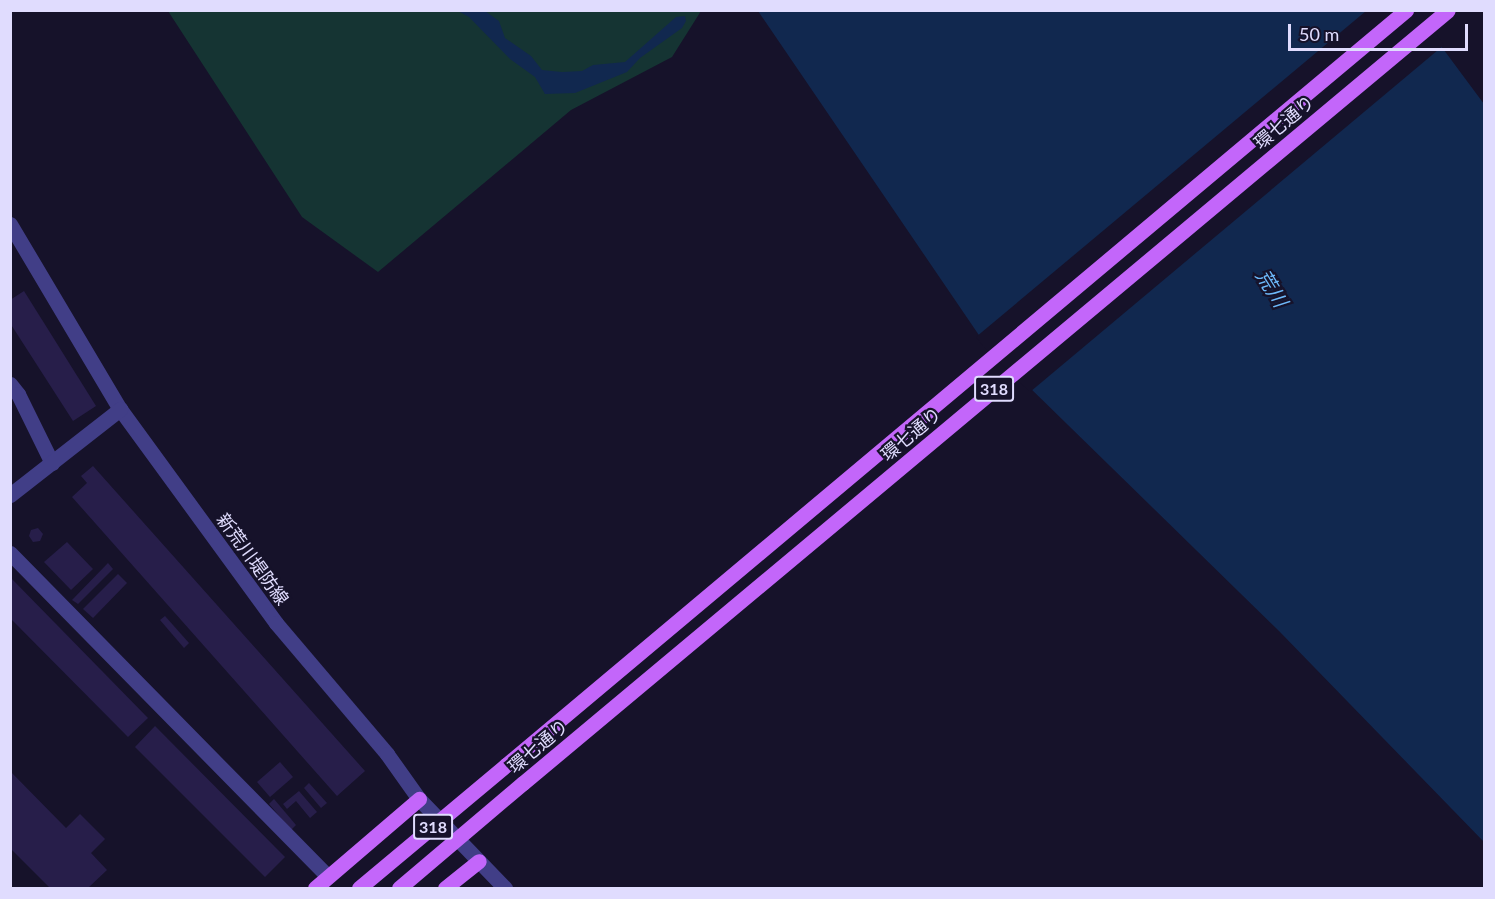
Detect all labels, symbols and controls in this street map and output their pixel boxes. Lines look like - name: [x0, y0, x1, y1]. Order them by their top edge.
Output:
- scale bar: [1291, 12, 1471, 50]
- text: 50 m: [1299, 23, 1339, 45]
- street label: 環七通り: [1249, 91, 1319, 153]
- water label: 荒川: [1251, 265, 1293, 311]
- road number: 318: [973, 376, 1015, 402]
- street label: 環七通り: [876, 403, 946, 465]
- street label: 新荒川堤防線: [213, 509, 293, 609]
- street label: 環七通り: [503, 715, 573, 777]
- road number: 318: [412, 814, 454, 840]

